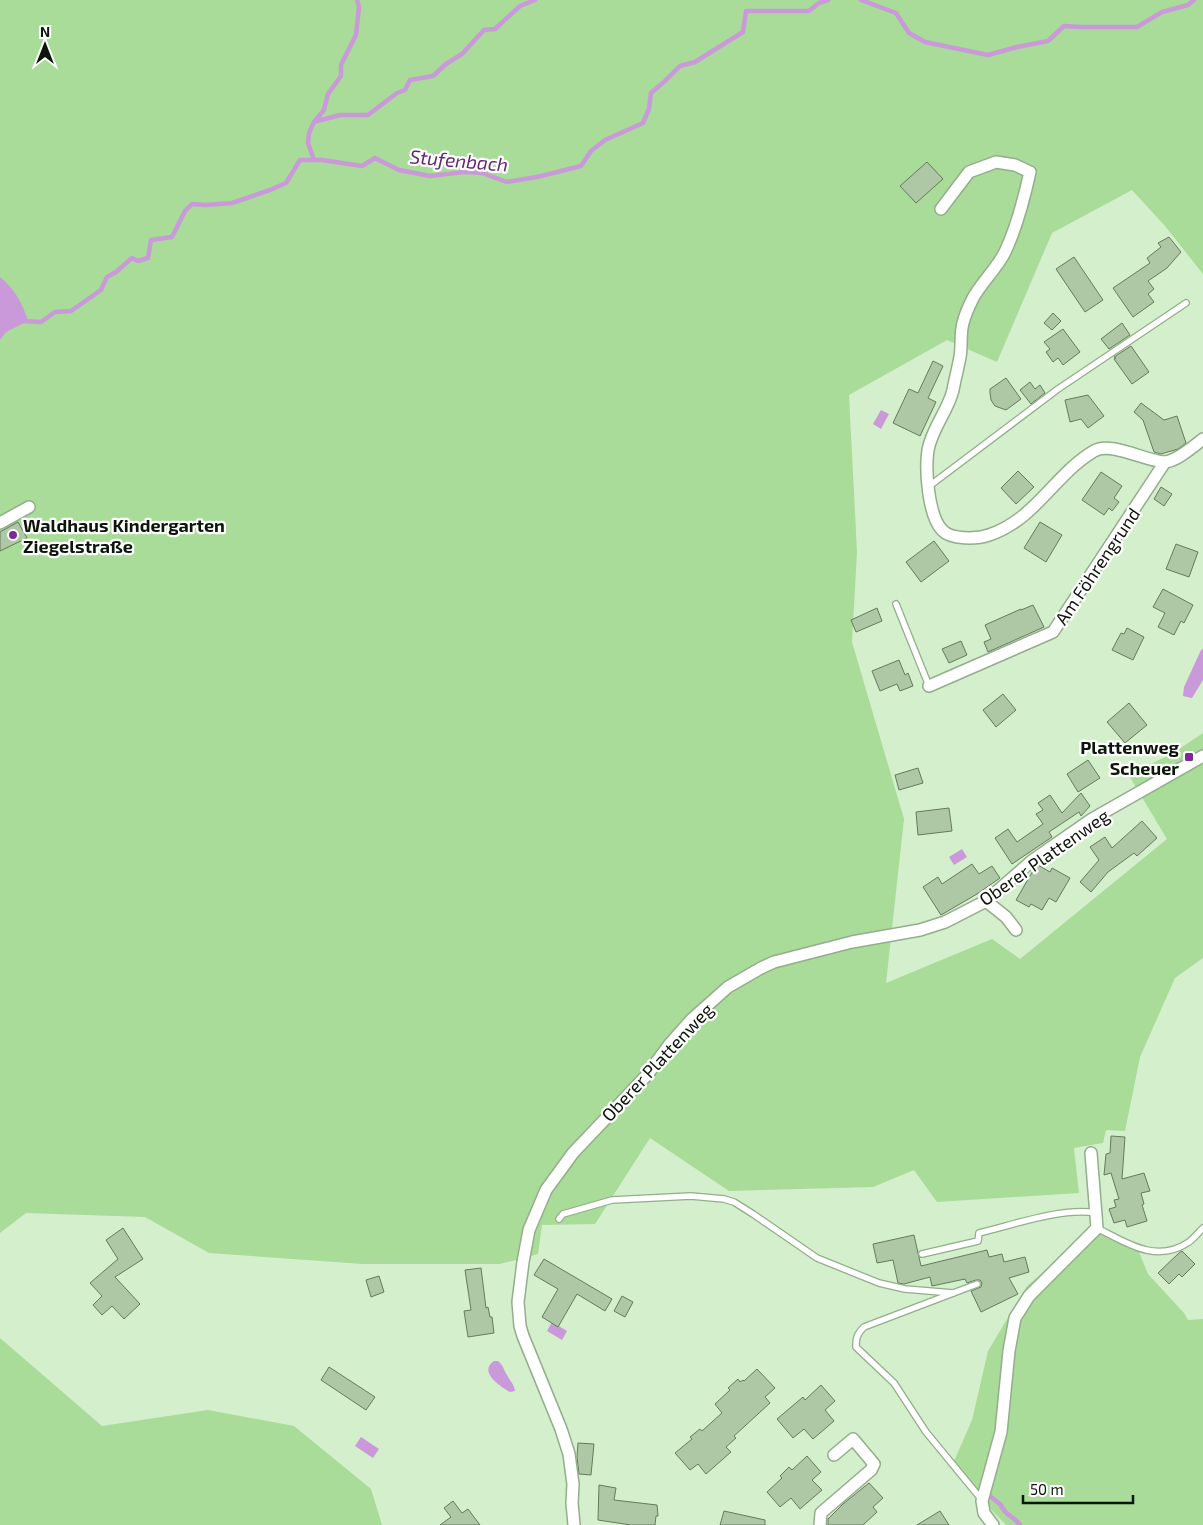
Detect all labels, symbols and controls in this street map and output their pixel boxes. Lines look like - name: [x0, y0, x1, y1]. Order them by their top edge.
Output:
- north arrow: [20, 20, 70, 70]
- text: N: [40, 23, 50, 40]
- water label: Stufenbach: [409, 144, 509, 176]
- street label: Am Föhrengrund: [1050, 503, 1144, 629]
- place label: Waldhaus Kindergarten Ziegelstraße: [23, 514, 225, 557]
- marker: Waldhaus Kindergarten Ziegelstraße: [7, 529, 19, 541]
- place label: Plattenweg Scheuer: [1080, 736, 1180, 779]
- marker: Plattenweg Scheuer: [1183, 751, 1195, 763]
- street label: Oberer Plattenweg: [975, 804, 1113, 910]
- street label: Oberer Plattenweg: [597, 998, 717, 1126]
- scale bar: [1023, 1472, 1133, 1504]
- text: 50 m: [1030, 1480, 1064, 1498]

